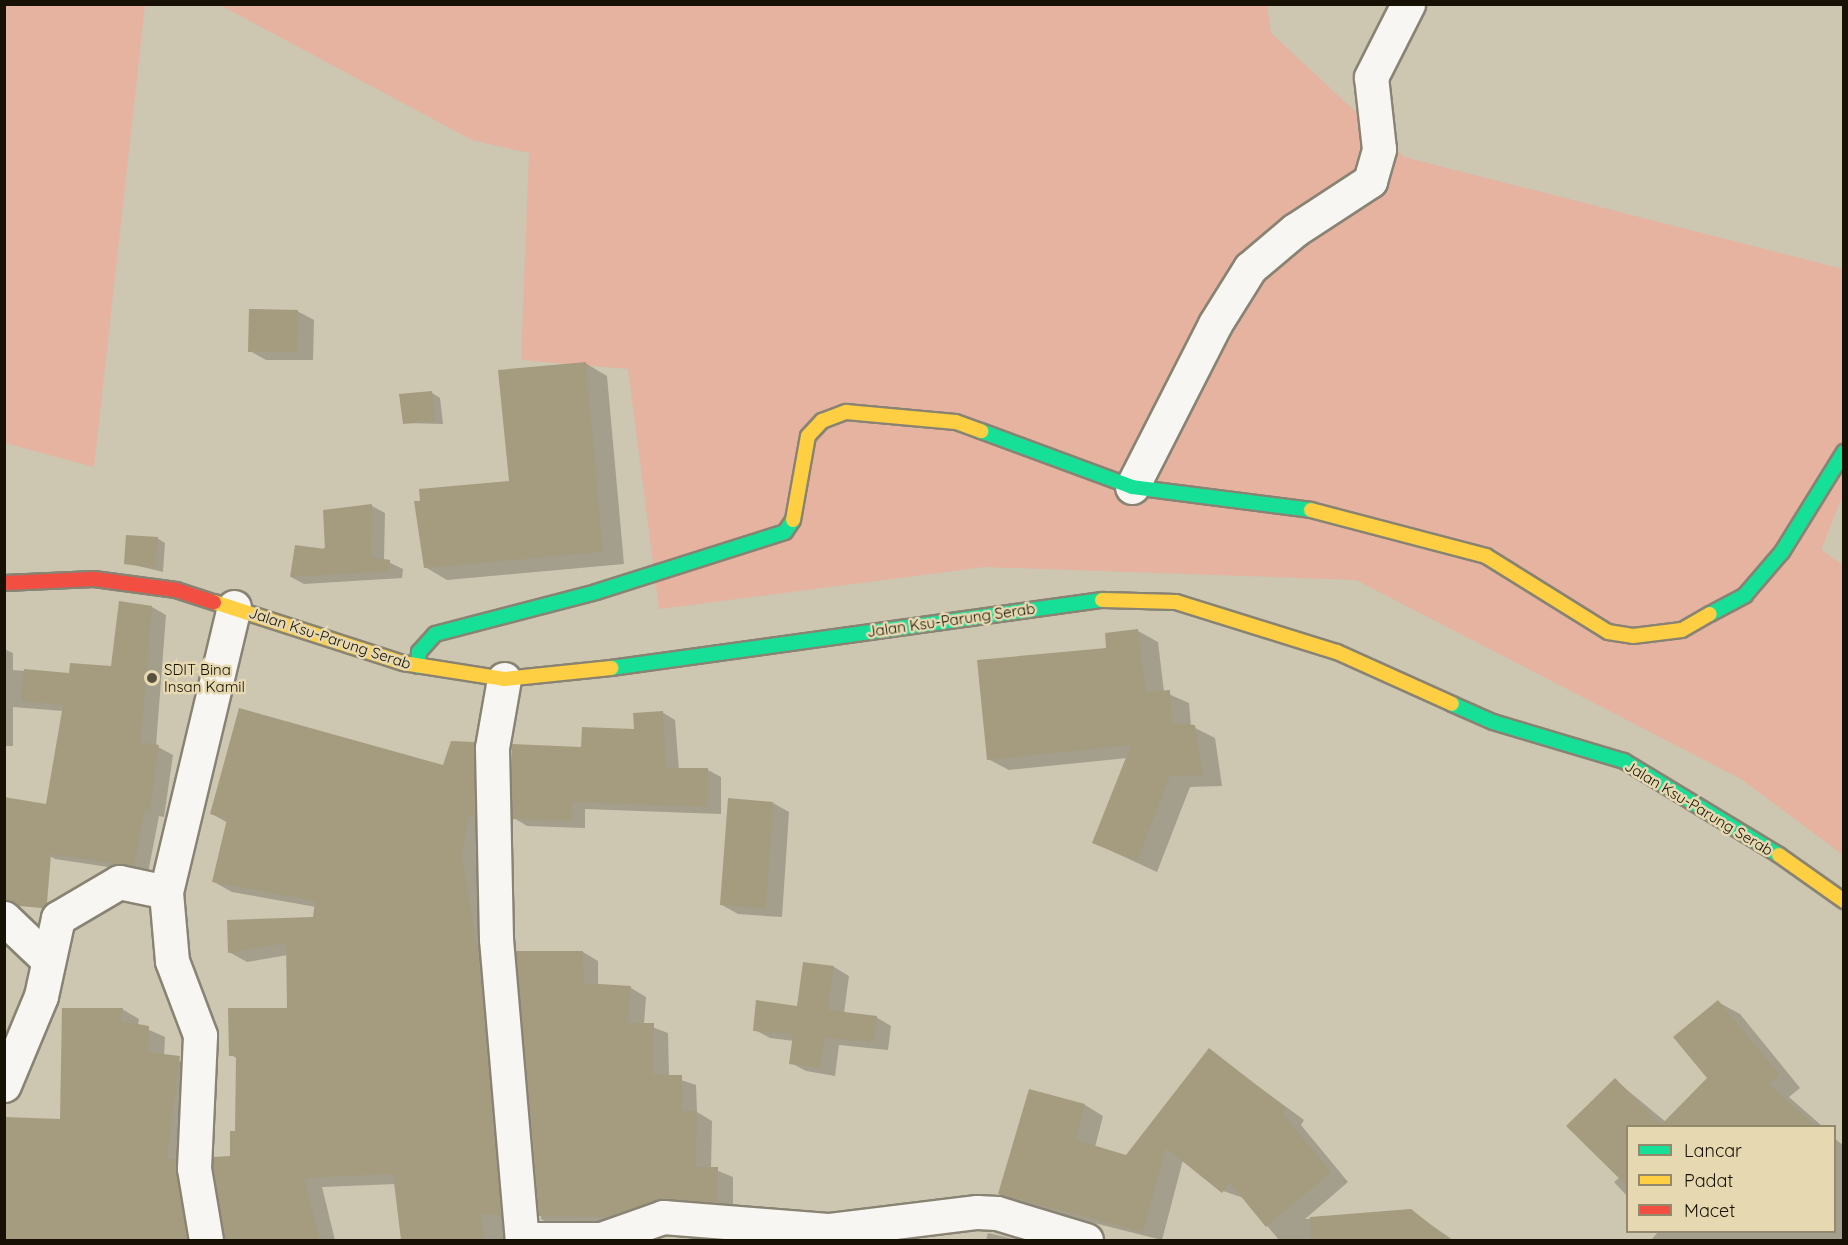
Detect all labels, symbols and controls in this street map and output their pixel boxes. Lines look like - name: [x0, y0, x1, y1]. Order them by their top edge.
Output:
- street label: Jalan Ksu-Parung Serab: [866, 599, 1036, 641]
- street label: Jalan Ksu-Parung Serab: [247, 603, 413, 673]
- place label: SDIT Bina Insan Kamil: [164, 660, 245, 695]
- marker: SDIT Bina Insan Kamil: [145, 671, 159, 685]
- street label: Jalan Ksu-Parung Serab: [1622, 757, 1776, 859]
- legend: [1626, 1125, 1836, 1233]
- text: Lancar: [1684, 1139, 1742, 1162]
- text: Padat: [1684, 1169, 1733, 1192]
- text: Macet: [1684, 1199, 1735, 1222]

